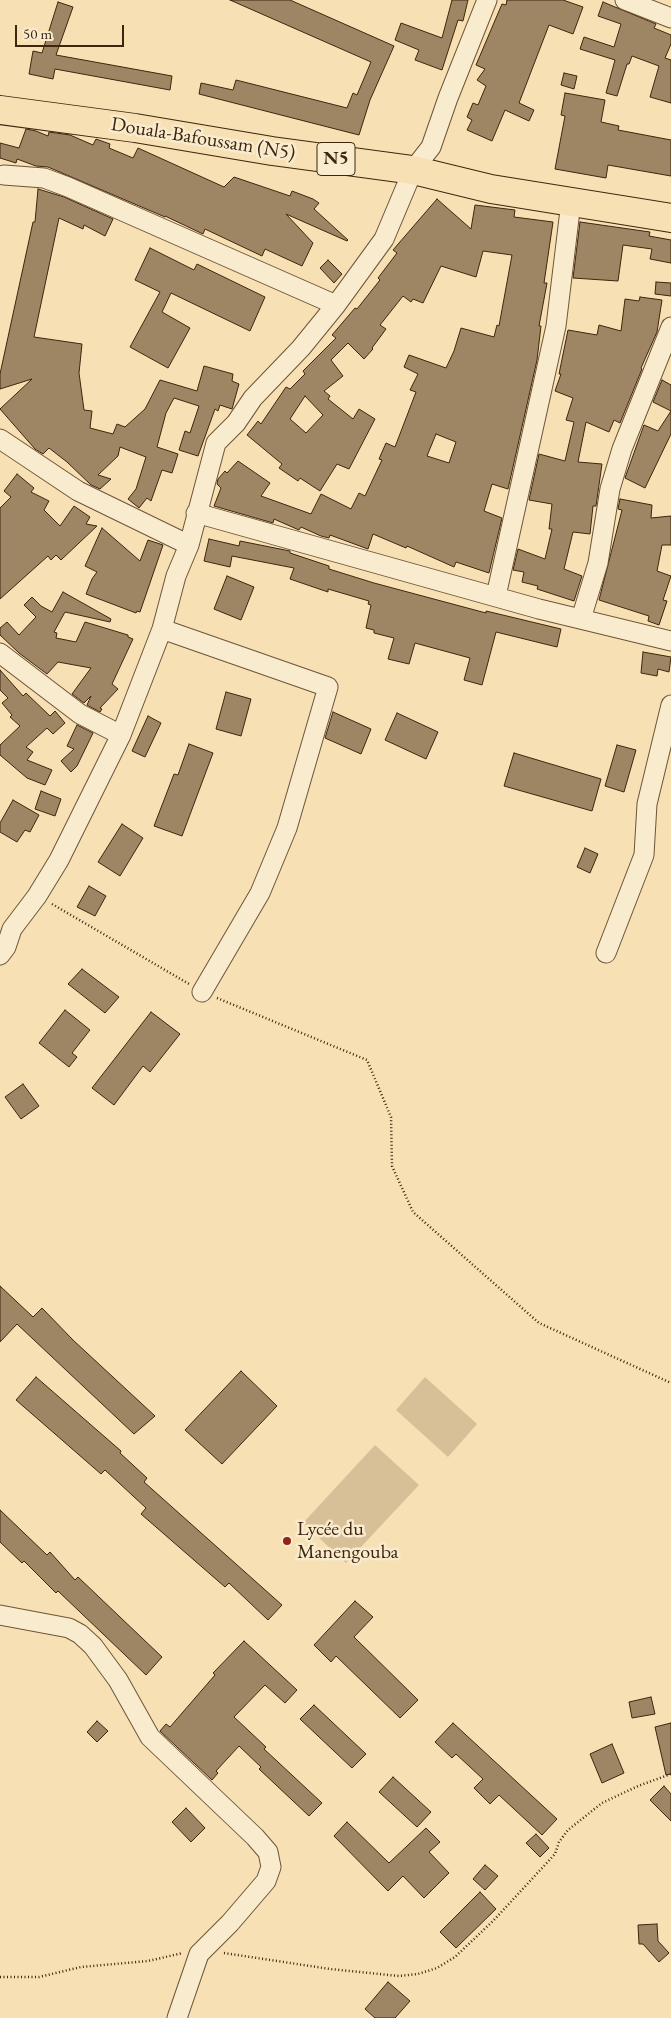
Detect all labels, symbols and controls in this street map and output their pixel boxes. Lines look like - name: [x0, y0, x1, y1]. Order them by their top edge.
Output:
- scale bar: [18, 15, 126, 47]
- text: 50 m: [23, 24, 52, 43]
- street label: Douala-Bafoussam (N5): [109, 113, 297, 165]
- road number: N5: [317, 142, 355, 176]
- place label: Lycée du Manengouba: [297, 1518, 399, 1565]
- marker: Lycée du Manengouba: [281, 1535, 293, 1547]

